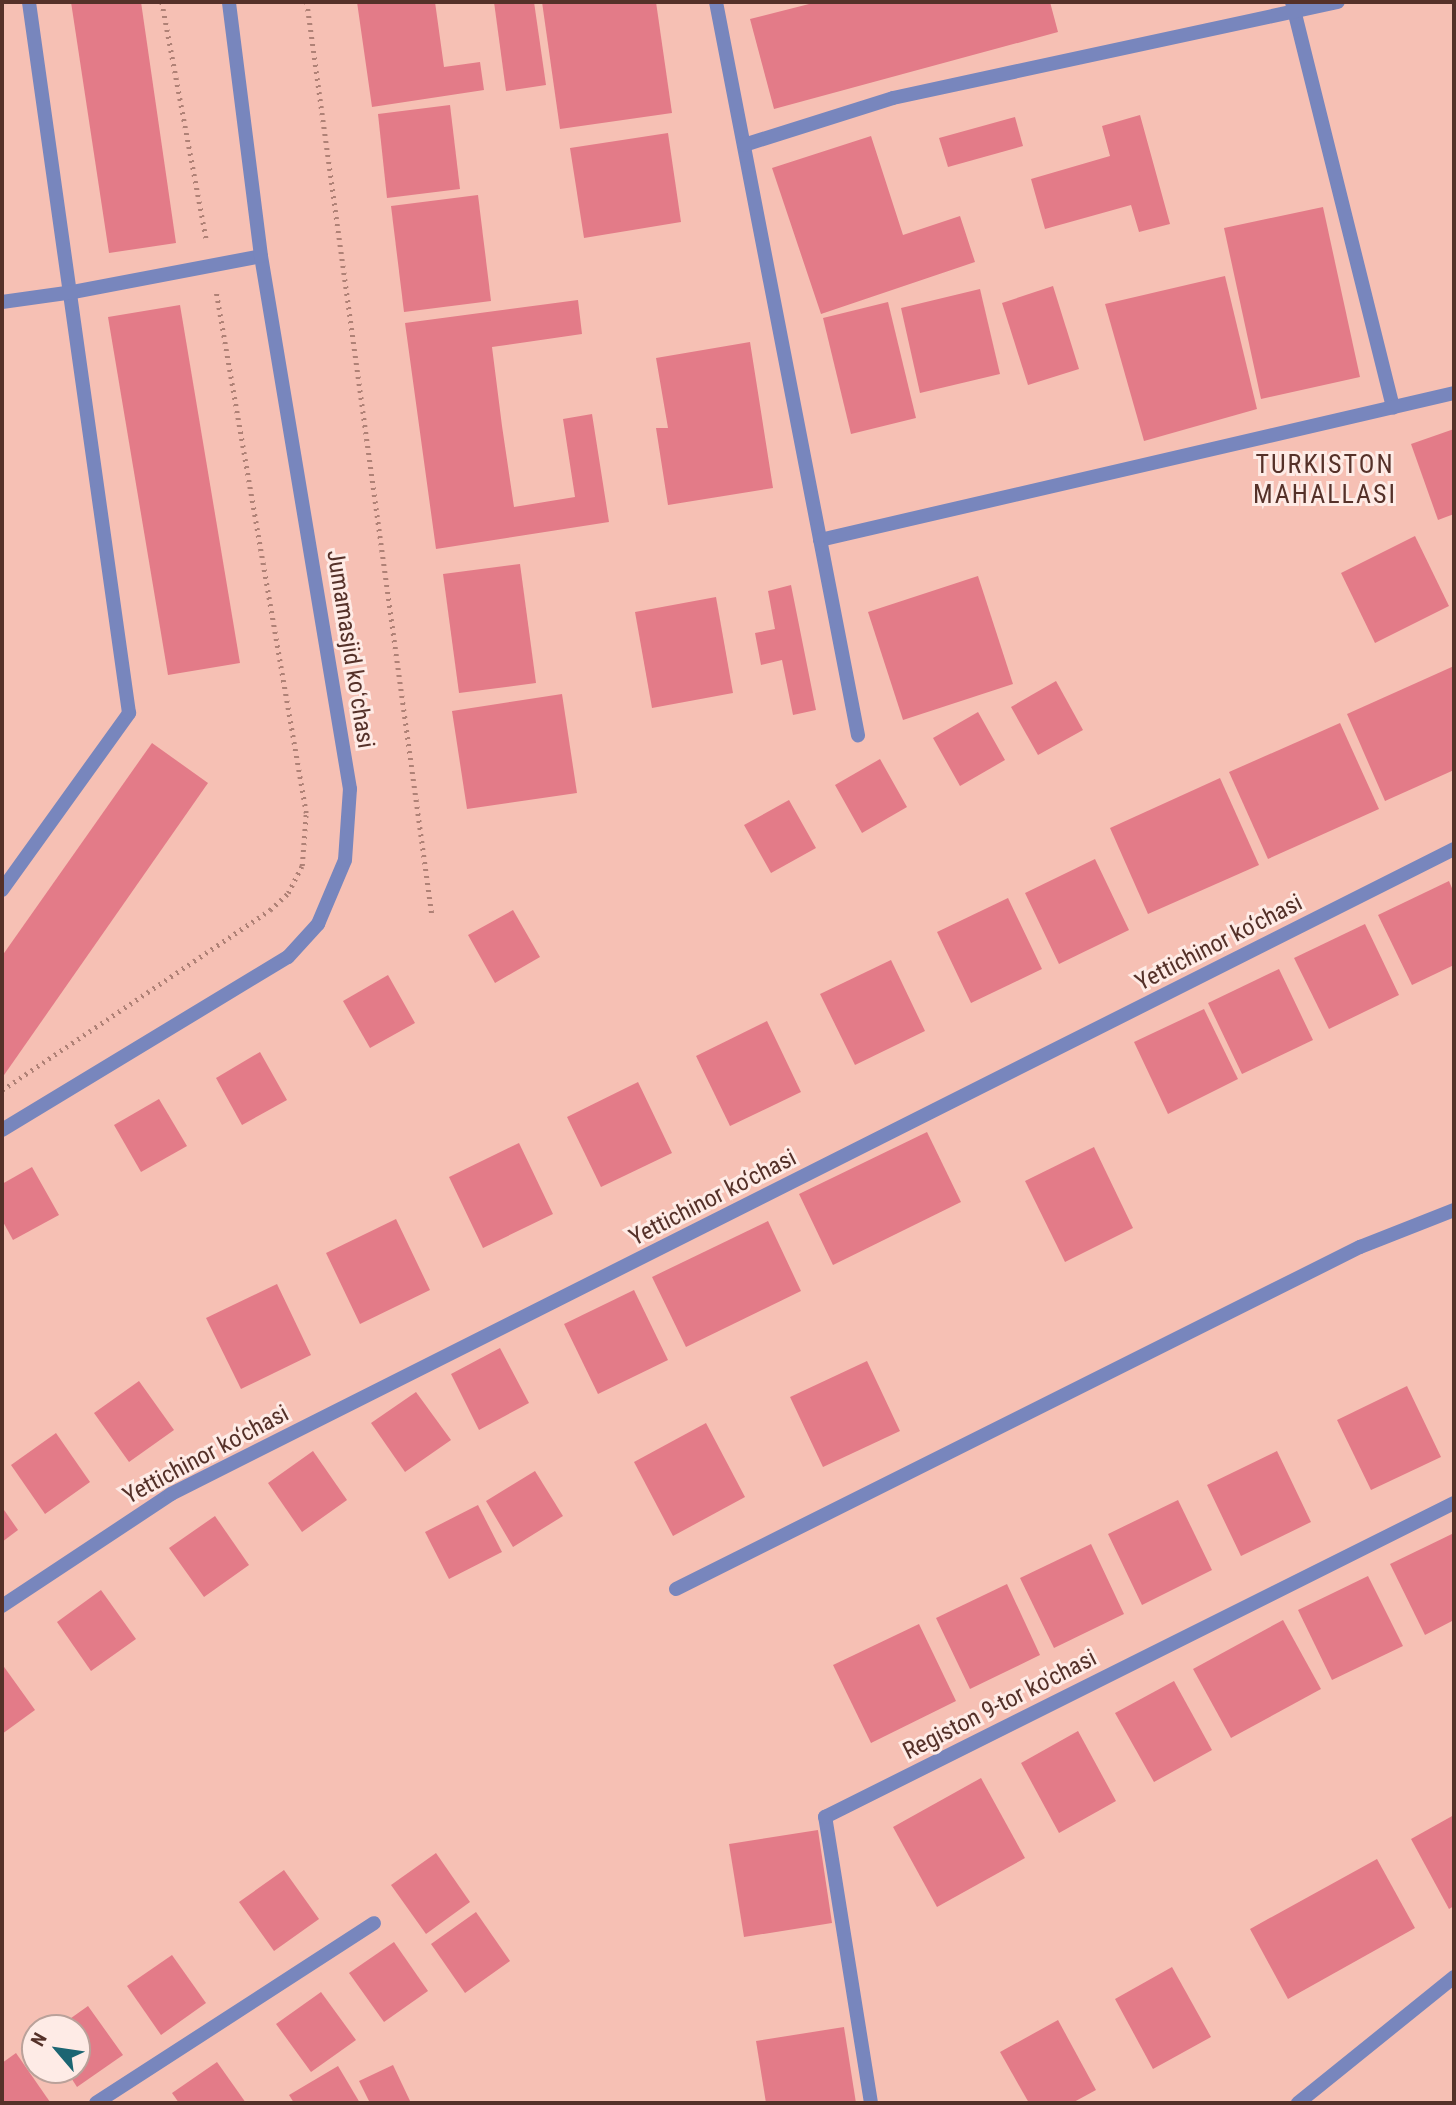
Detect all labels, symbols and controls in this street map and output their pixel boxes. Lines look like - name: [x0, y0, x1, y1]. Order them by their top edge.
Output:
- district label: TURKISTON MAHALLASI: [1254, 449, 1396, 510]
- street label: Jumamasjid koʻchasi: [320, 548, 380, 750]
- street label: Yettichinor ko‘chasi: [1131, 889, 1307, 997]
- street label: Yettichinor ko‘chasi: [625, 1144, 801, 1252]
- street label: Yettichinor ko‘chasi: [118, 1399, 294, 1511]
- street label: Registon 9-tor ko'chasi: [898, 1644, 1102, 1766]
- north arrow: [21, 2014, 91, 2084]
- text: N: [26, 2029, 52, 2050]

